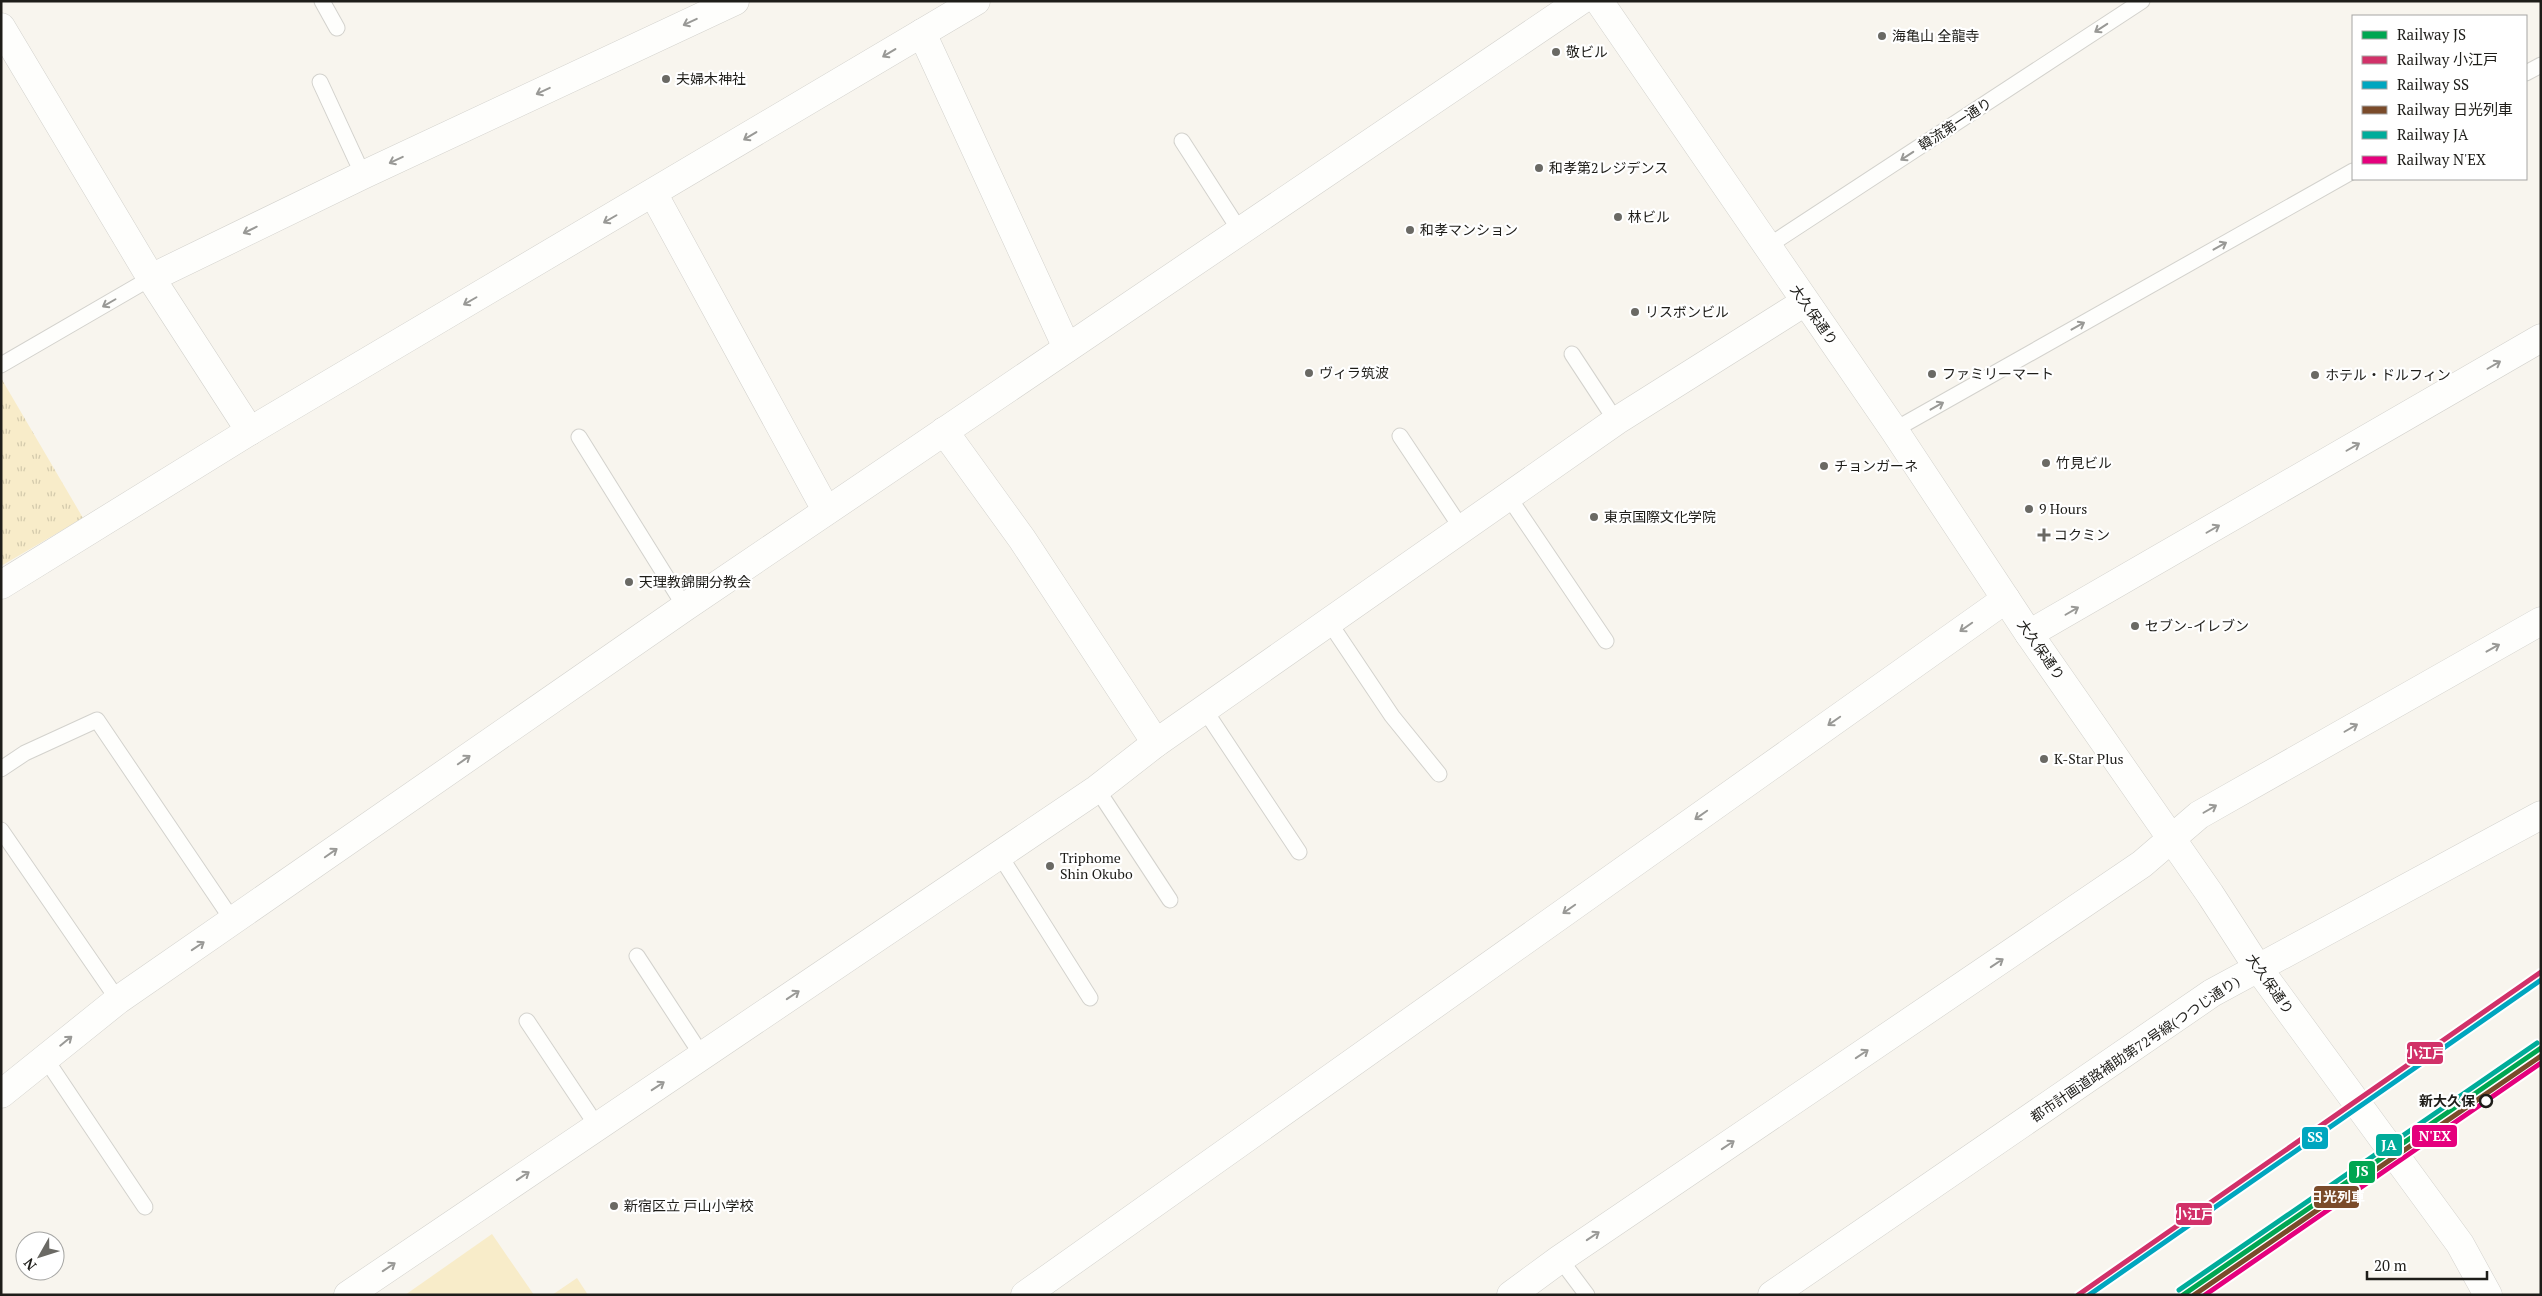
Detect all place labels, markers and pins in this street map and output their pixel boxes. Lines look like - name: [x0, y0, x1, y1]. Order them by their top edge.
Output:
- place label: 海亀山 全龍寺: [1892, 26, 1979, 45]
- marker: 海亀山 全龍寺: [1876, 30, 1888, 42]
- place label: 敬ビル: [1566, 42, 1608, 61]
- marker: 敬ビル: [1550, 46, 1562, 58]
- place label: 夫婦木神社: [676, 69, 746, 88]
- marker: 夫婦木神社: [660, 73, 672, 85]
- place label: 和孝第2レジデンス: [1549, 158, 1668, 177]
- marker: 和孝第2レジデンス: [1533, 162, 1545, 174]
- place label: 林ビル: [1628, 207, 1670, 226]
- marker: 林ビル: [1612, 211, 1624, 223]
- place label: 和孝マンション: [1420, 220, 1518, 239]
- marker: 和孝マンション: [1404, 224, 1416, 236]
- place label: リスボンビル: [1645, 302, 1729, 321]
- marker: リスボンビル: [1629, 306, 1641, 318]
- place label: ヴィラ筑波: [1319, 363, 1389, 382]
- place label: ファミリーマート: [1942, 364, 2054, 383]
- place label: ホテル・ドルフィン: [2325, 365, 2451, 384]
- marker: ヴィラ筑波: [1303, 367, 1315, 379]
- marker: ファミリーマート: [1926, 368, 1938, 380]
- marker: ホテル・ドルフィン: [2309, 369, 2321, 381]
- place label: 竹見ビル: [2056, 453, 2112, 472]
- place label: チョンガーネ: [1834, 456, 1918, 475]
- marker: 竹見ビル: [2040, 457, 2052, 469]
- marker: チョンガーネ: [1818, 460, 1830, 472]
- place label: 9 Hours: [2039, 499, 2087, 518]
- marker: 9 Hours: [2023, 503, 2035, 515]
- place label: 東京国際文化学院: [1604, 507, 1716, 526]
- marker: 東京国際文化学院: [1588, 511, 1600, 523]
- place label: コクミン: [2054, 525, 2110, 544]
- marker: コクミン: [2038, 529, 2050, 541]
- place label: 天理教錦開分教会: [639, 572, 751, 591]
- marker: 天理教錦開分教会: [623, 576, 635, 588]
- place label: セブン-イレブン: [2145, 616, 2249, 635]
- marker: セブン-イレブン: [2129, 620, 2141, 632]
- place label: K-Star Plus: [2054, 749, 2124, 768]
- marker: K-Star Plus: [2038, 753, 2050, 765]
- place label: Triphome Shin Okubo: [1060, 848, 1133, 883]
- marker: Triphome Shin Okubo: [1044, 860, 1056, 872]
- place label: 新大久保: [2419, 1091, 2475, 1110]
- marker: 新大久保: [2479, 1094, 2493, 1108]
- place label: 新宿区立 戸山小学校: [624, 1196, 753, 1215]
- marker: 新宿区立 戸山小学校: [608, 1200, 620, 1212]

